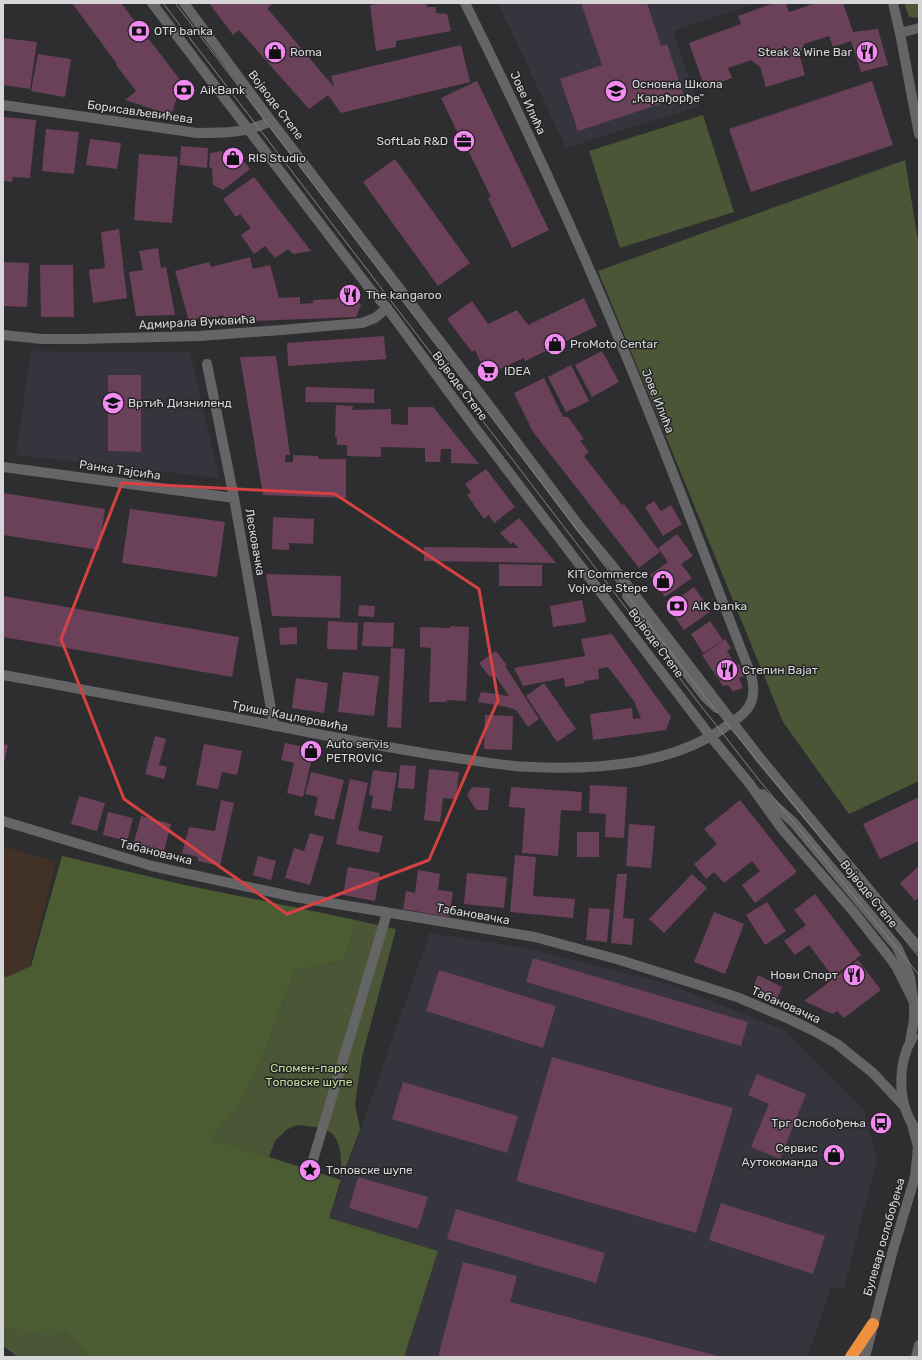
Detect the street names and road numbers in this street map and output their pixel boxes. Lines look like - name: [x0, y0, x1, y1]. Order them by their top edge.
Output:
- street label: Војводе Степе: [245, 68, 307, 143]
- street label: Јове Илића: [507, 69, 549, 137]
- street label: Борисављевићева: [86, 98, 194, 126]
- street label: Адмирала Вуковића: [138, 312, 256, 332]
- street label: Војводе Степе: [429, 349, 491, 424]
- street label: Јове Илића: [639, 367, 677, 435]
- street label: Ранка Тајсића: [78, 457, 162, 483]
- street label: Лесковачка: [242, 507, 268, 577]
- street label: Војводе Степе: [625, 606, 687, 681]
- street label: Трише Кацлеровића: [231, 698, 349, 734]
- street label: Табановачка: [118, 836, 194, 868]
- street label: Војводе Степе: [837, 857, 901, 931]
- street label: Табановачка: [435, 901, 511, 927]
- street label: Табановачка: [749, 983, 823, 1027]
- street label: Булевар ослобођења: [860, 1176, 908, 1298]

